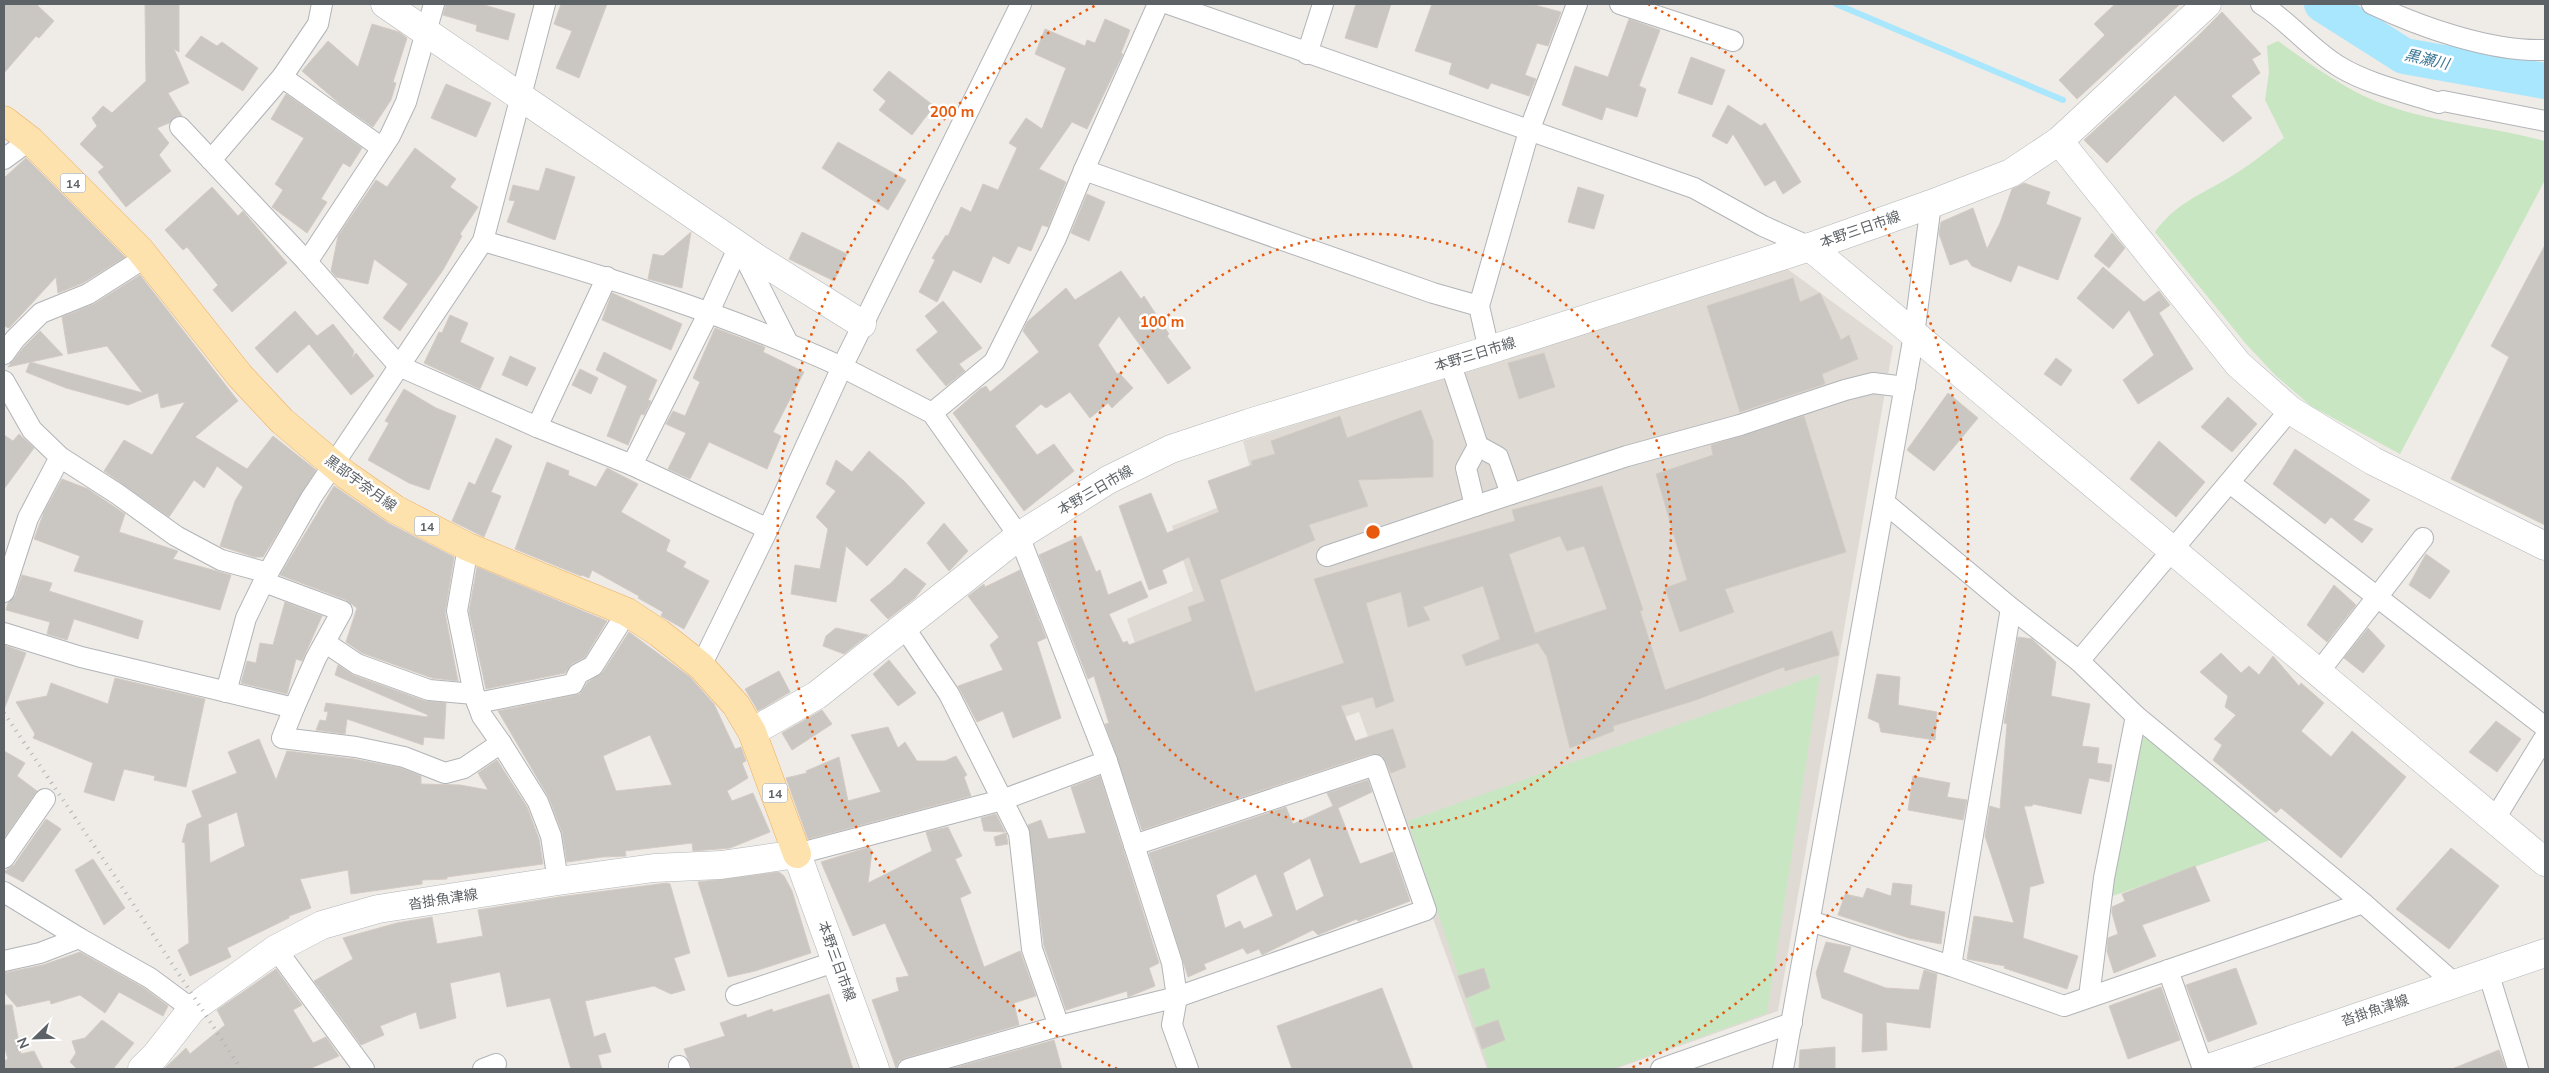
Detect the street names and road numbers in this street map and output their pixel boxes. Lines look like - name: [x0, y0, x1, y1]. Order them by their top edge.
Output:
- road number: 14: [60, 174, 86, 192]
- street label: 本野三日市線: [1817, 207, 1903, 251]
- street label: 本野三日市線: [1432, 333, 1518, 375]
- street label: 黒部宇奈月線: [322, 451, 400, 515]
- street label: 本野三日市線: [1054, 461, 1136, 519]
- road number: 14: [414, 516, 440, 536]
- road number: 14: [762, 784, 788, 802]
- street label: 沓掛魚津線: [407, 885, 479, 913]
- street label: 本野三日市線: [814, 918, 860, 1004]
- street label: 沓掛魚津線: [2339, 990, 2411, 1030]

